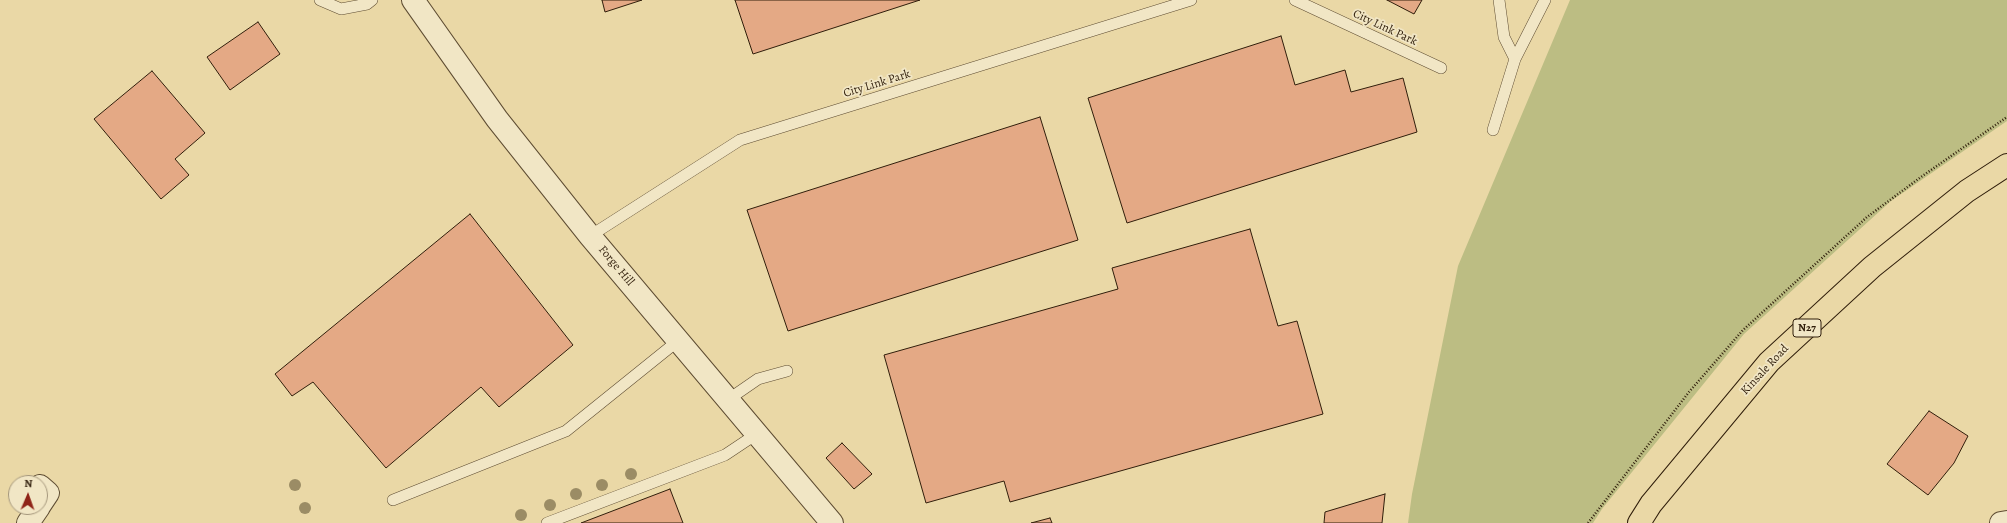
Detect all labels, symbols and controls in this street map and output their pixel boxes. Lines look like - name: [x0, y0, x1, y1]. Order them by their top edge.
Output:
- street label: City Link Park: [1351, 7, 1419, 49]
- street label: City Link Park: [842, 67, 912, 101]
- street label: Forge Hill: [595, 243, 637, 289]
- road number: N27: [1793, 319, 1821, 337]
- street label: Kinsale Road: [1738, 342, 1792, 398]
- north arrow: [8, 475, 48, 515]
- text: N: [24, 476, 33, 491]

